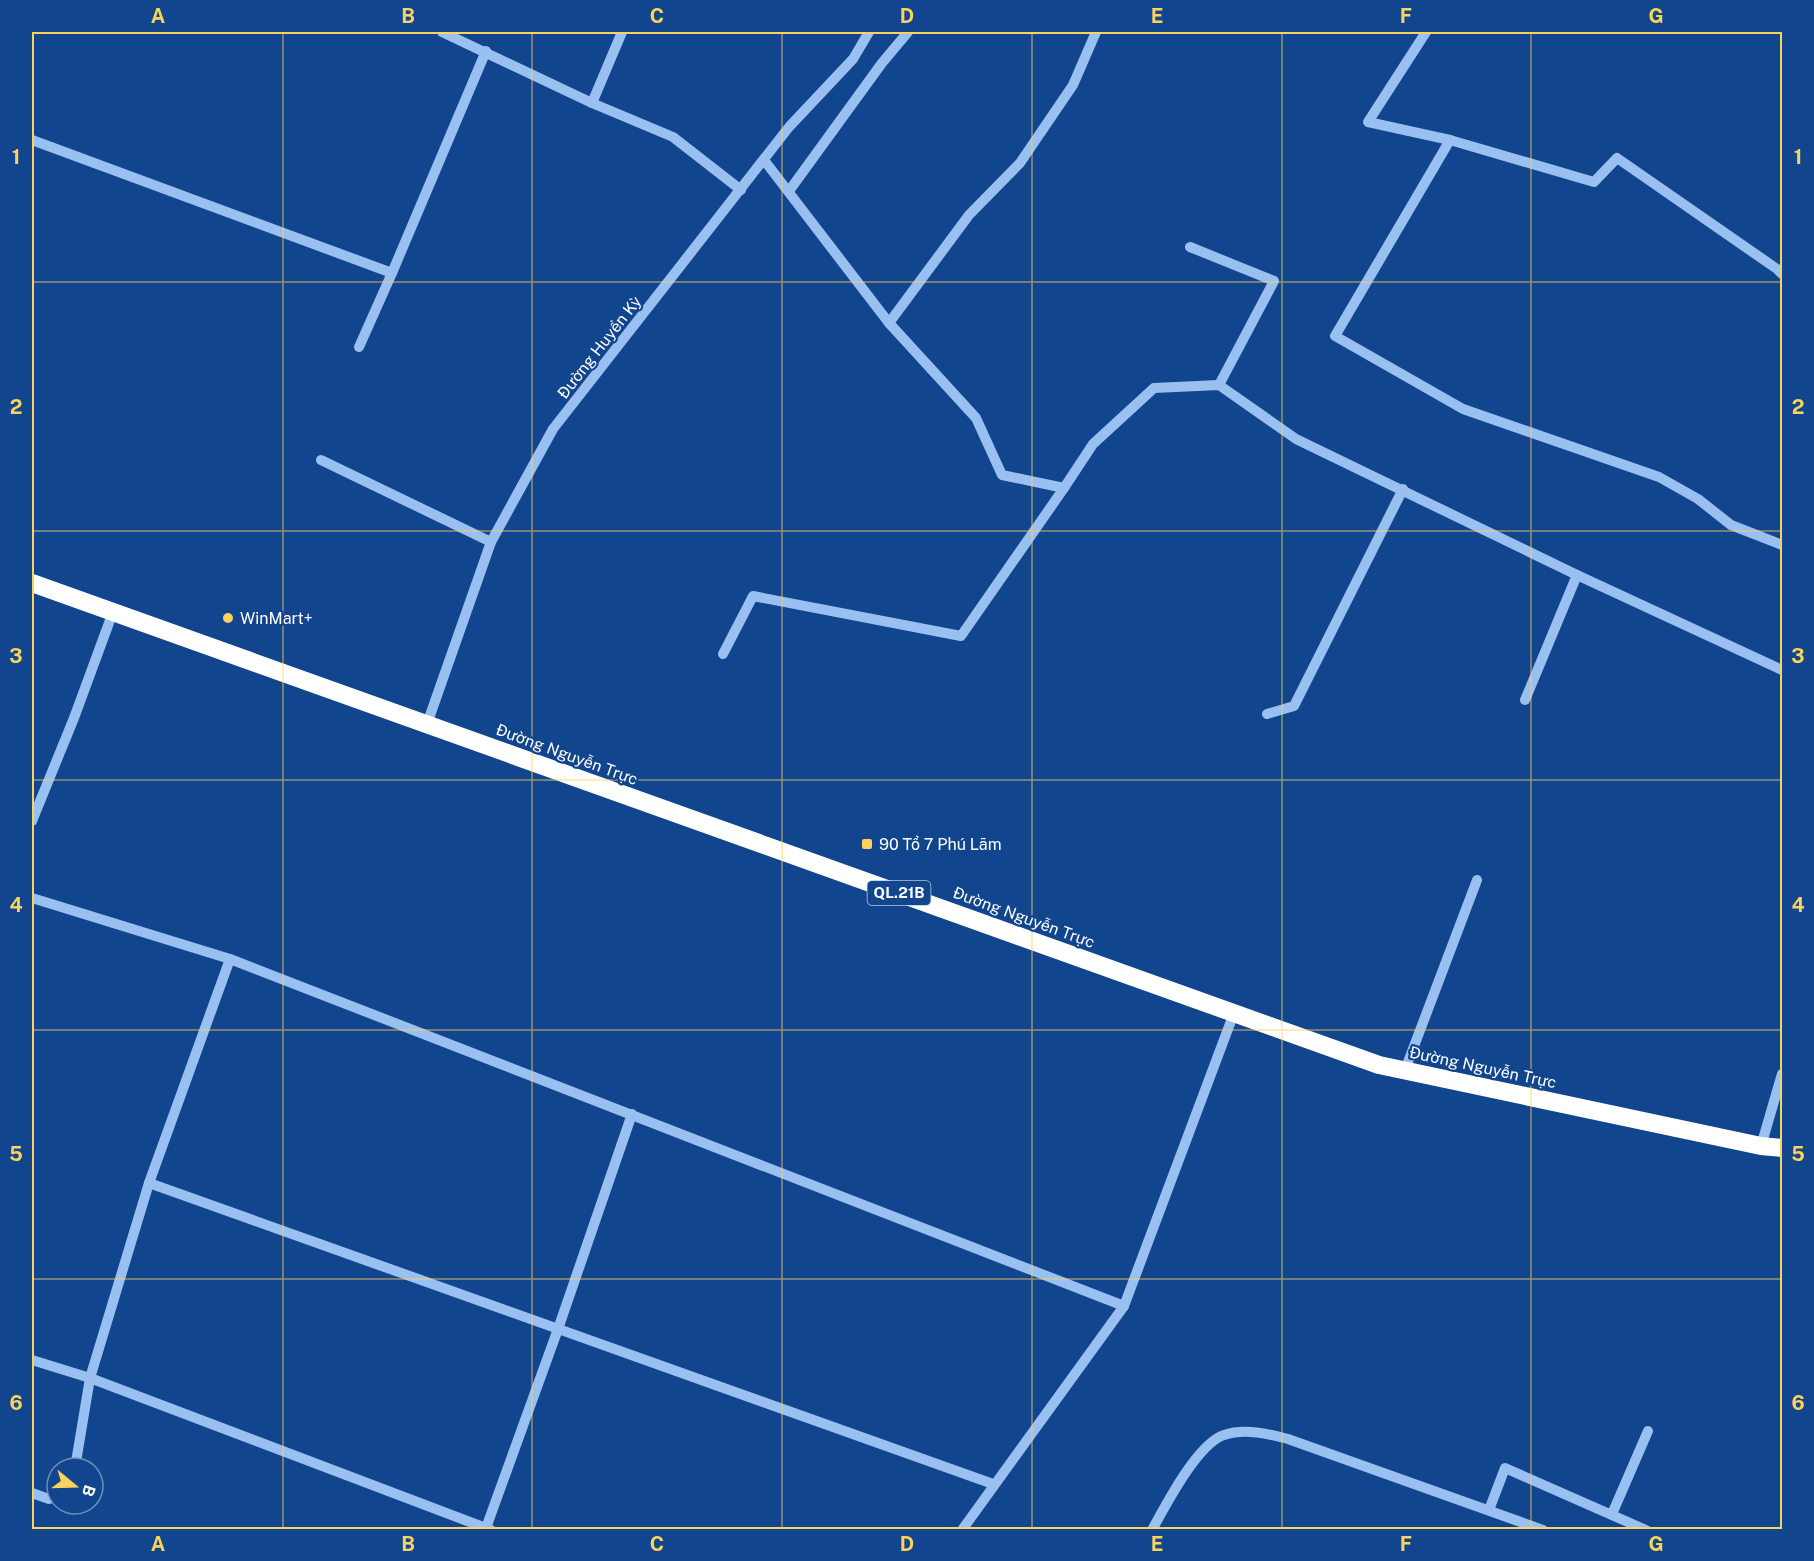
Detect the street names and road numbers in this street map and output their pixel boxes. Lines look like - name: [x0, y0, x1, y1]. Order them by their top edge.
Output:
- street label: Đường Huyền Kỳ: [553, 292, 646, 402]
- street label: Đường Nguyễn Trực: [493, 720, 640, 789]
- road number: QL.21B: [868, 881, 930, 905]
- street label: Đường Nguyễn Trực: [950, 883, 1097, 952]
- street label: Đường Nguyễn Trực: [1408, 1043, 1558, 1092]

